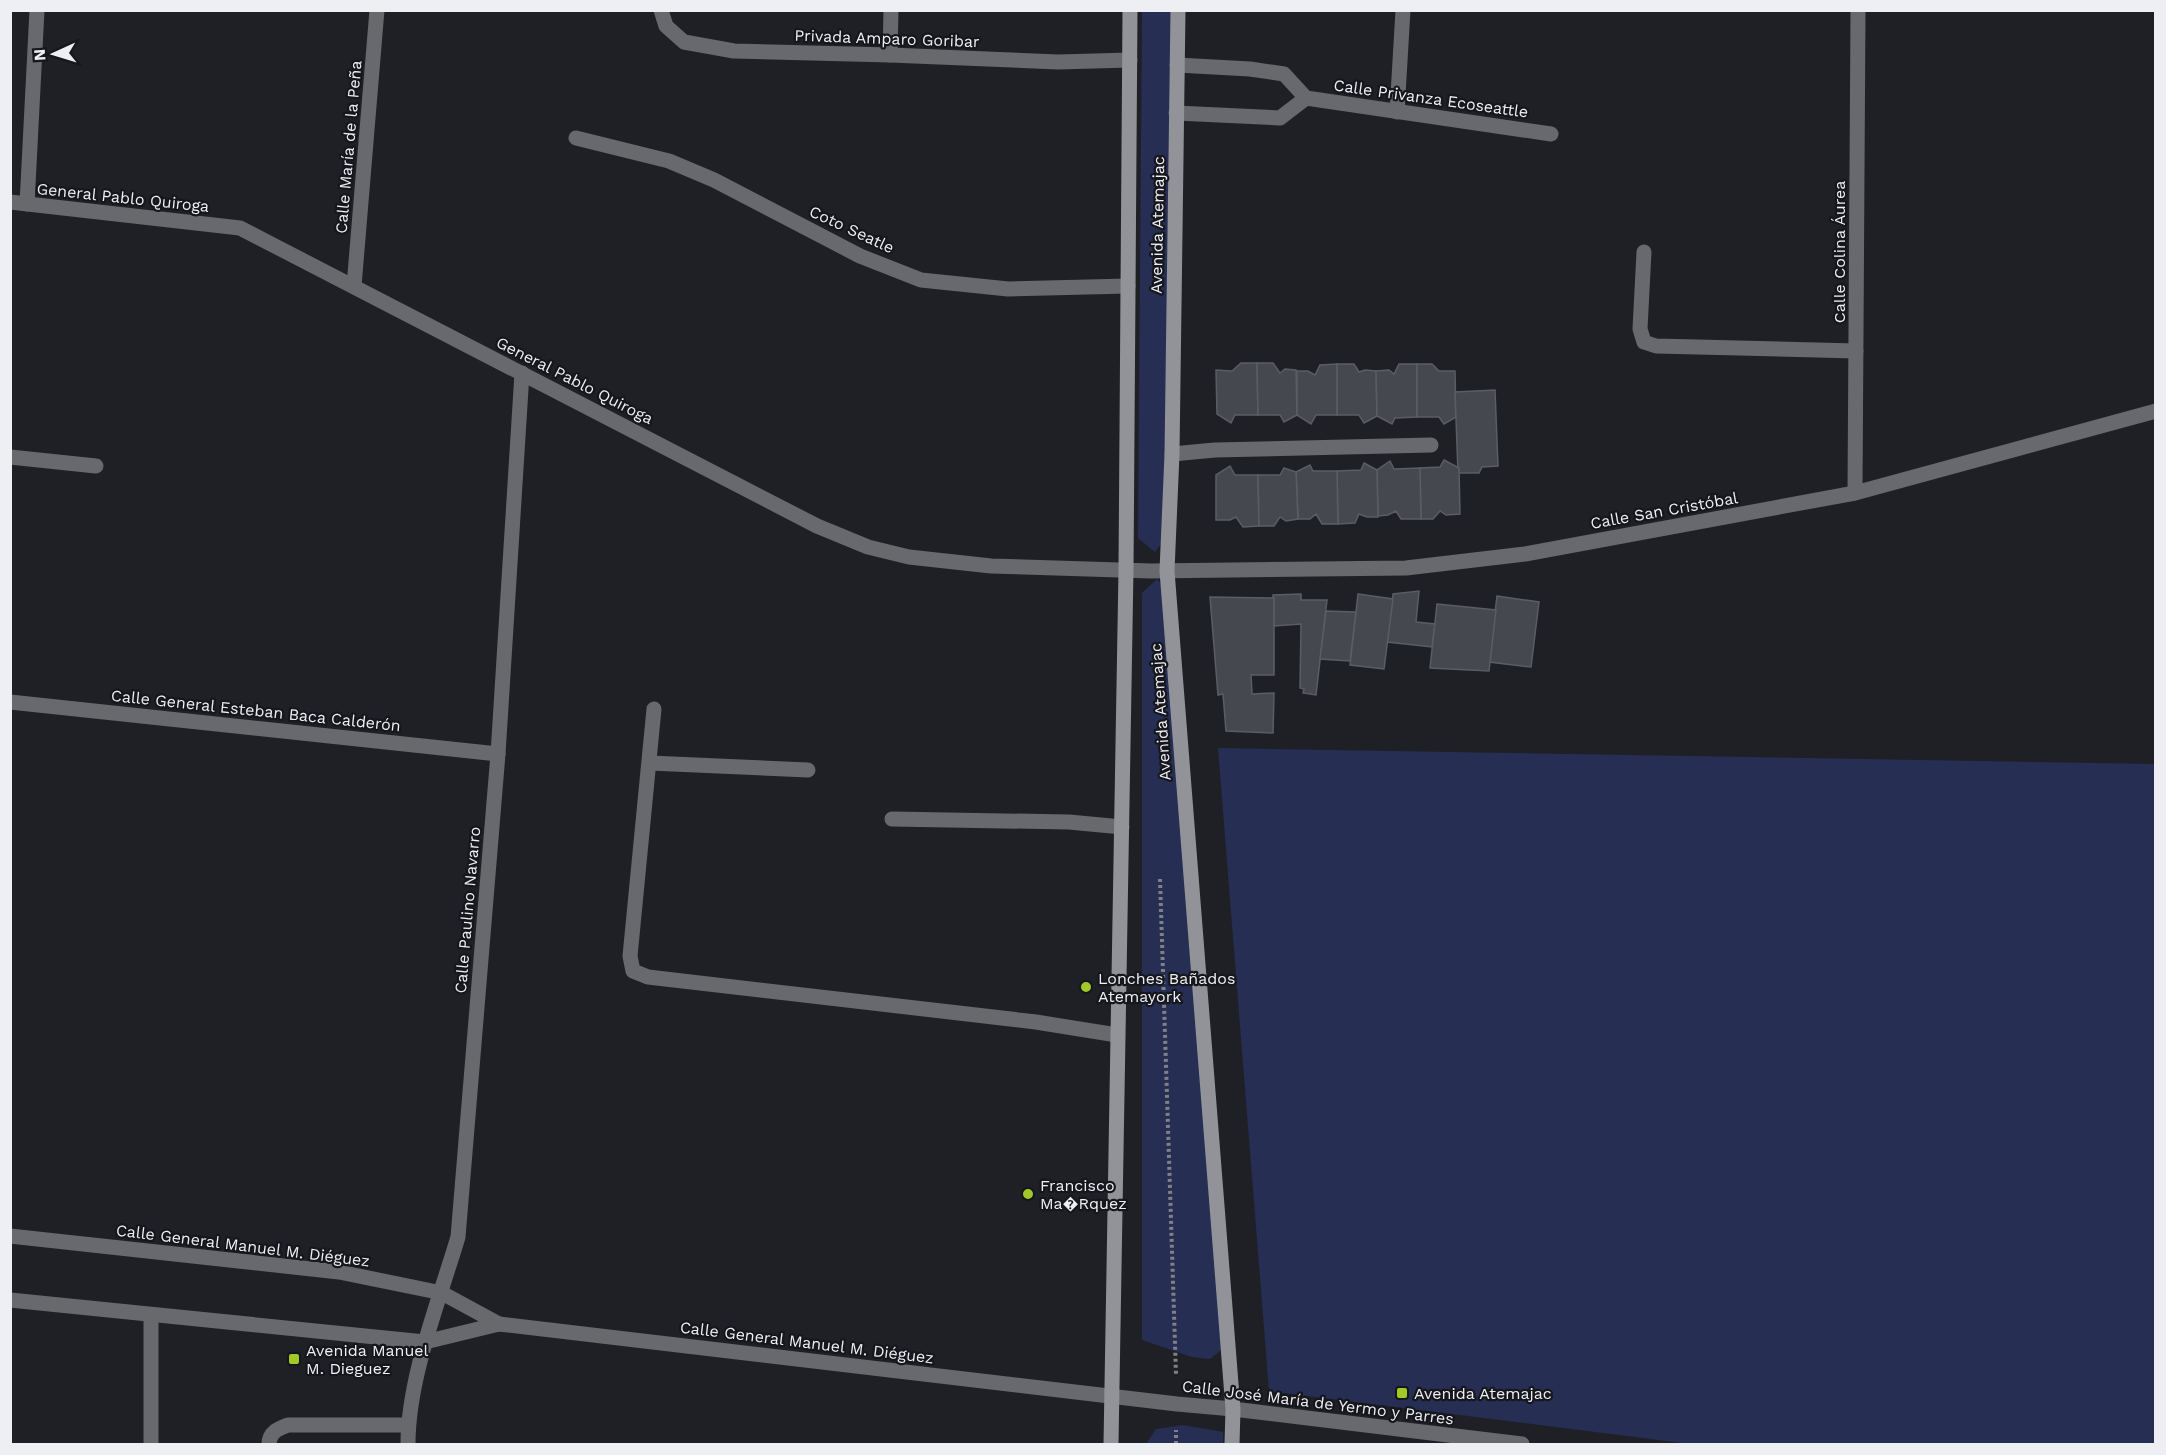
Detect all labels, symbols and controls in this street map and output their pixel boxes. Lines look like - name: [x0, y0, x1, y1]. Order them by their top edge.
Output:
- north arrow: [24, 24, 84, 84]
- street label: Privada Amparo Goribar: [794, 26, 980, 51]
- text: N: [30, 48, 49, 62]
- street label: Calle María de la Peña: [331, 60, 366, 234]
- street label: Calle Privanza Ecoseattle: [1332, 75, 1529, 122]
- street label: Avenida Atemajac: [1147, 156, 1168, 294]
- street label: General Pablo Quiroga: [36, 179, 210, 216]
- street label: Calle Colina Áurea: [1830, 181, 1849, 323]
- street label: Coto Seatle: [806, 202, 897, 257]
- street label: General Pablo Quiroga: [493, 333, 656, 428]
- street label: Calle San Cristóbal: [1589, 488, 1739, 533]
- street label: Avenida Atemajac: [1146, 643, 1175, 781]
- street label: Calle General Esteban Baca Calderón: [110, 686, 402, 735]
- street label: Calle Paulino Navarro: [451, 826, 484, 994]
- place label: Lonches Bañados Atemayork: [1098, 969, 1235, 1006]
- marker: Lonches Bañados Atemayork: [1079, 980, 1093, 994]
- place label: Francisco Ma�Rquez: [1040, 1176, 1127, 1213]
- marker: Francisco Ma�Rquez: [1021, 1187, 1035, 1201]
- street label: Calle General Manuel M. Diéguez: [115, 1220, 371, 1270]
- street label: Calle General Manuel M. Diéguez: [679, 1317, 935, 1367]
- place label: Avenida Manuel M. Dieguez: [306, 1341, 429, 1378]
- marker: Avenida Manuel M. Dieguez: [287, 1352, 301, 1366]
- street label: Calle José María de Yermo y Parres: [1181, 1376, 1455, 1429]
- place label: Avenida Atemajac: [1414, 1384, 1552, 1403]
- marker: Avenida Atemajac: [1395, 1386, 1409, 1400]

